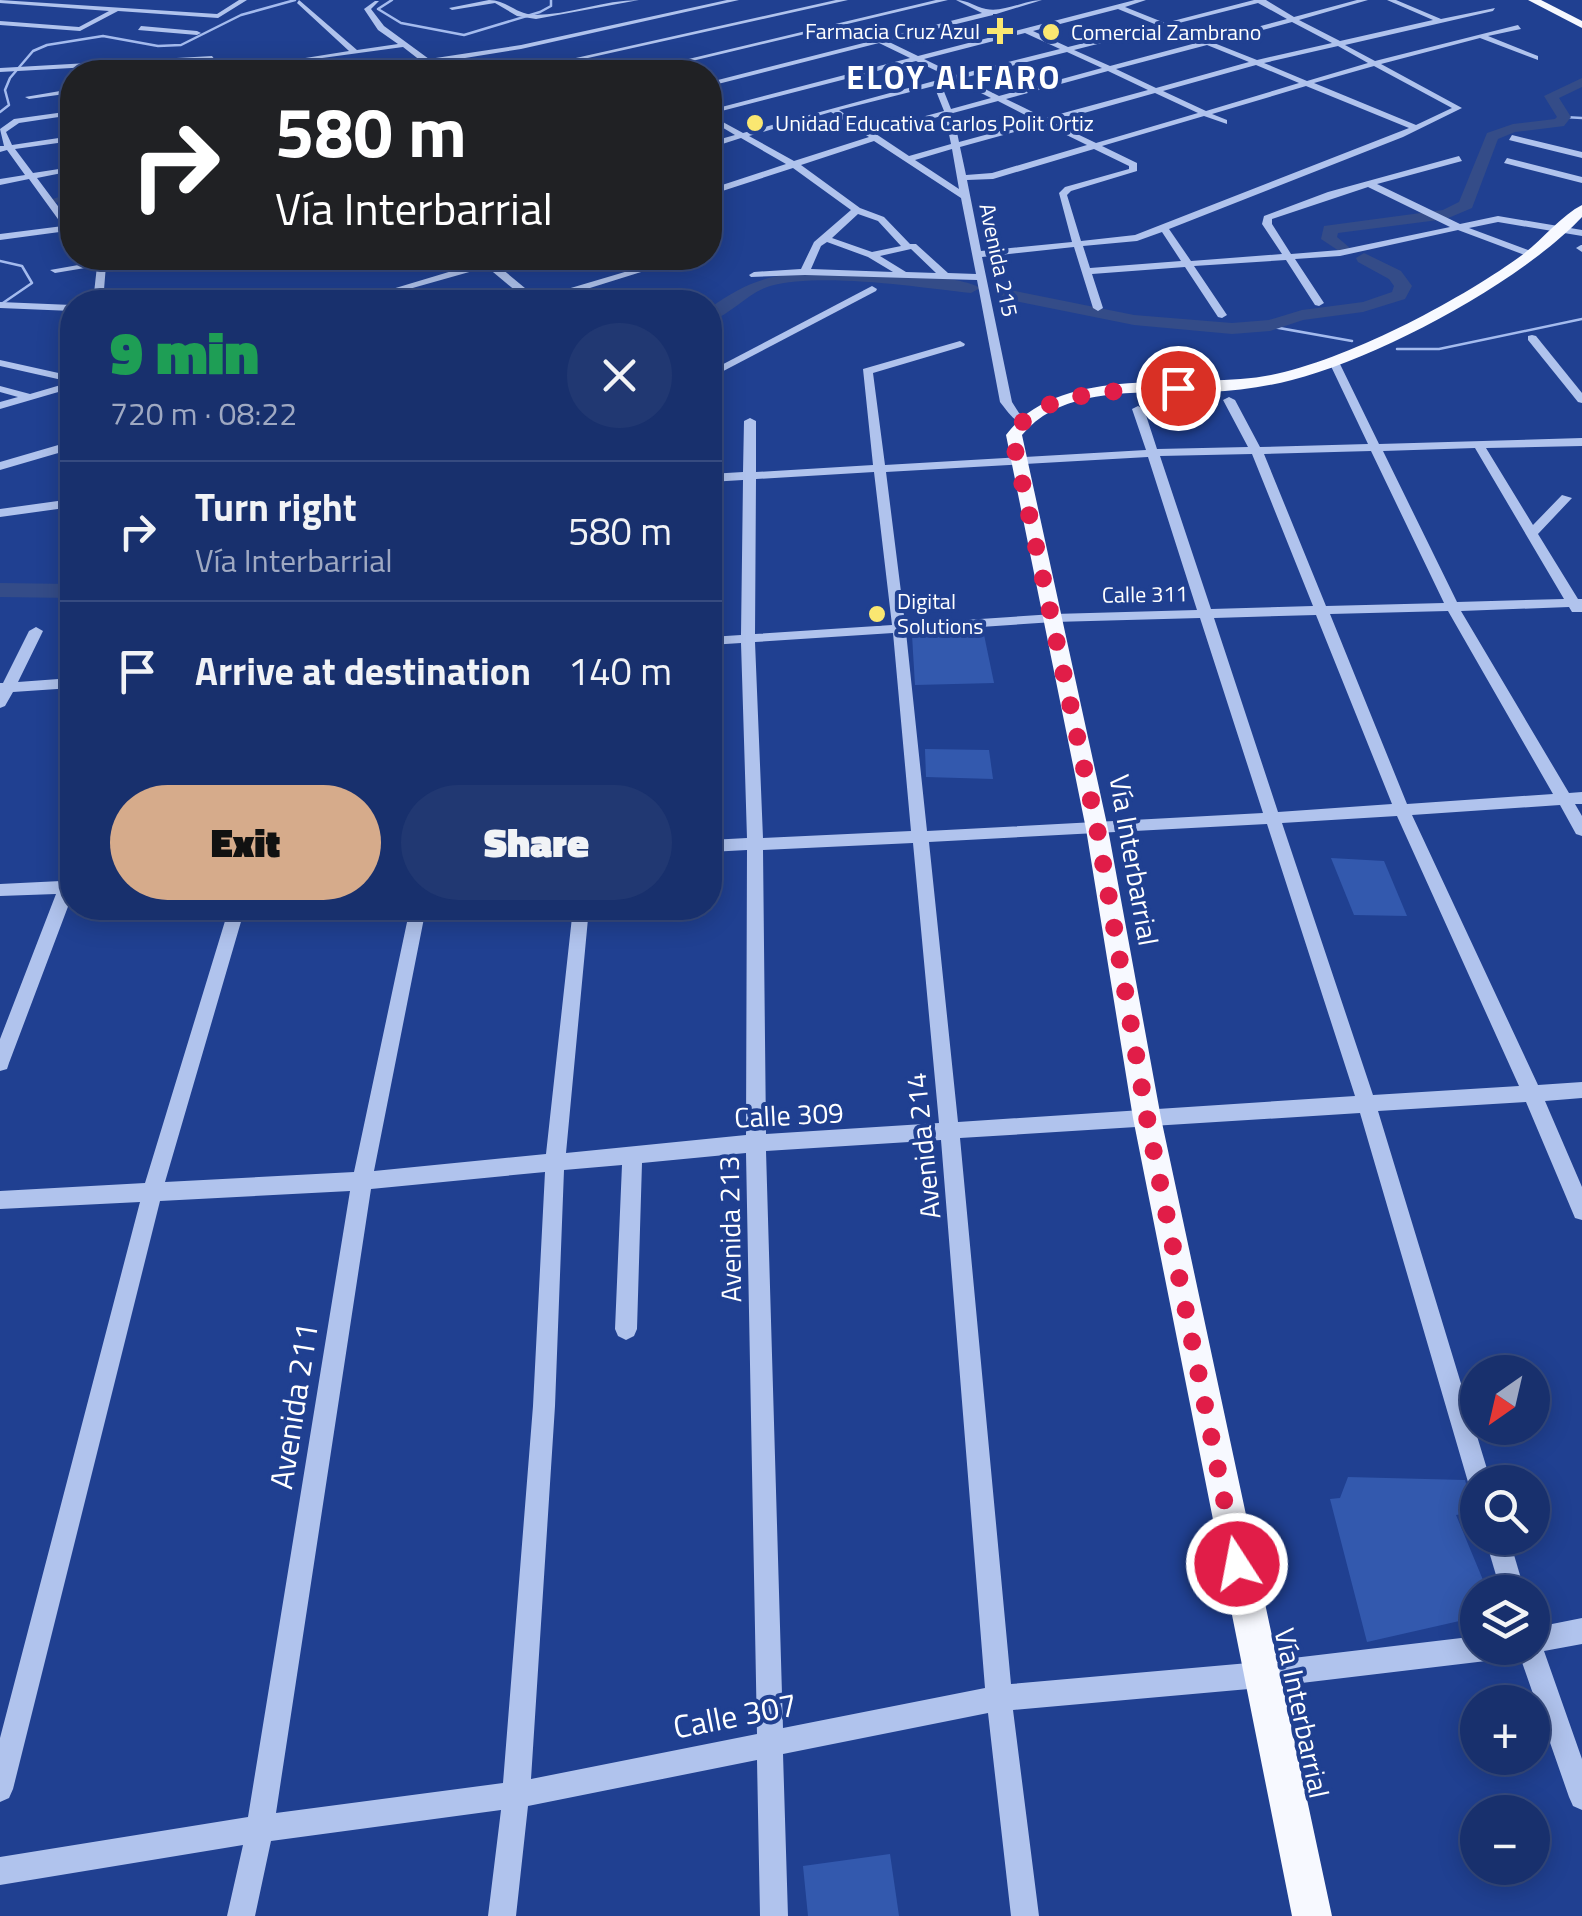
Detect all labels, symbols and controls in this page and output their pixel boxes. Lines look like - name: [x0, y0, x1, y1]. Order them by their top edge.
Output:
- place label: Farmacia Cruz Azul: [805, 14, 980, 48]
- place label: Comercial Zambrano: [1071, 15, 1261, 49]
- marker: Farmacia Cruz Azul: [989, 20, 1011, 42]
- marker: Comercial Zambrano: [1040, 21, 1062, 43]
- district label: ELOY ALFARO: [846, 53, 1062, 101]
- text: 580 m: [275, 78, 467, 184]
- icon: right: [110, 100, 240, 230]
- place label: Unidad Educativa Carlos Polit Ortiz: [775, 106, 1094, 140]
- marker: Unidad Educativa Carlos Polit Ortiz: [744, 112, 766, 134]
- text: Vía Interbarrial: [275, 174, 553, 242]
- street label: Avenida 215: [970, 200, 1028, 320]
- text: 9 min: [110, 306, 259, 397]
- button: close: [567, 323, 672, 428]
- pin: [1136, 346, 1221, 431]
- icon: arrive: [1151, 361, 1206, 416]
- text: 720 m · 08:22: [110, 389, 297, 437]
- text: Turn right: [195, 478, 357, 536]
- text: 580 m: [568, 502, 672, 560]
- icon: right: [110, 504, 165, 559]
- text: Vía Interbarrial: [195, 536, 393, 584]
- street label: Calle 311: [1102, 576, 1188, 612]
- place label: Digital Solutions: [897, 584, 984, 643]
- marker: Digital Solutions: [866, 603, 888, 625]
- text: Arrive at destination: [195, 642, 531, 700]
- text: 140 m: [568, 642, 672, 700]
- icon: arrive: [110, 644, 165, 699]
- street label: Vía Interbarrial: [1098, 771, 1171, 949]
- button: Exit: [110, 785, 381, 900]
- button: Share: [401, 785, 672, 900]
- street label: Avenida 214: [893, 1071, 952, 1221]
- street label: Calle 309: [733, 1090, 845, 1139]
- street label: Avenida 213: [707, 1155, 752, 1303]
- street label: Avenida 211: [256, 1319, 330, 1492]
- north arrow: [1460, 1355, 1550, 1445]
- map controls: [1460, 1355, 1550, 1885]
- button: search: [1460, 1465, 1550, 1555]
- position arrow: [1185, 1512, 1289, 1616]
- button: layers: [1460, 1575, 1550, 1665]
- street label: Vía Interbarrial: [1263, 1624, 1341, 1802]
- street label: Calle 307: [669, 1680, 801, 1751]
- button: +: [1460, 1685, 1550, 1775]
- button: −: [1460, 1795, 1550, 1885]

